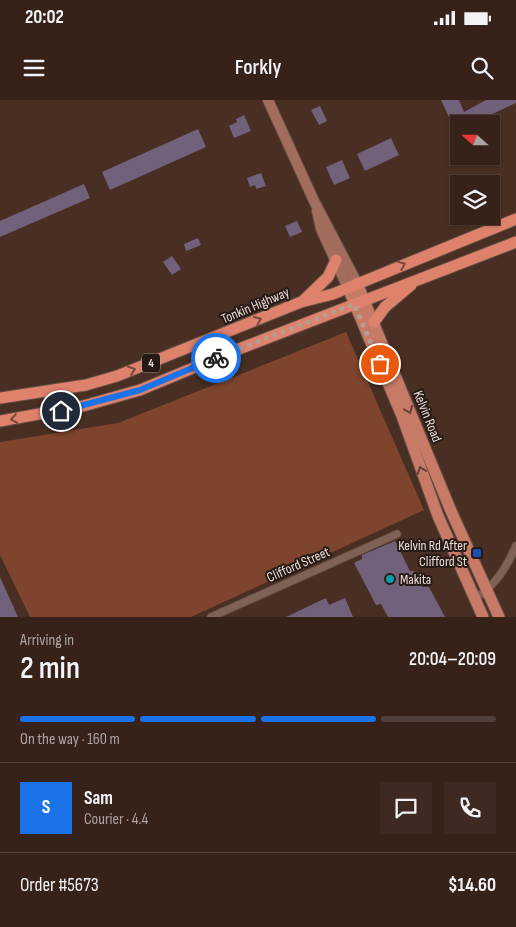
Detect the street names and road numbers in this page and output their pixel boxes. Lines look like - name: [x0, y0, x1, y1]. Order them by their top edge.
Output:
- street label: Tonkin Highway: [219, 283, 292, 327]
- road number: 4: [142, 354, 160, 372]
- street label: Kelvin Road: [410, 388, 446, 445]
- street label: Clifford Street: [264, 543, 332, 586]

